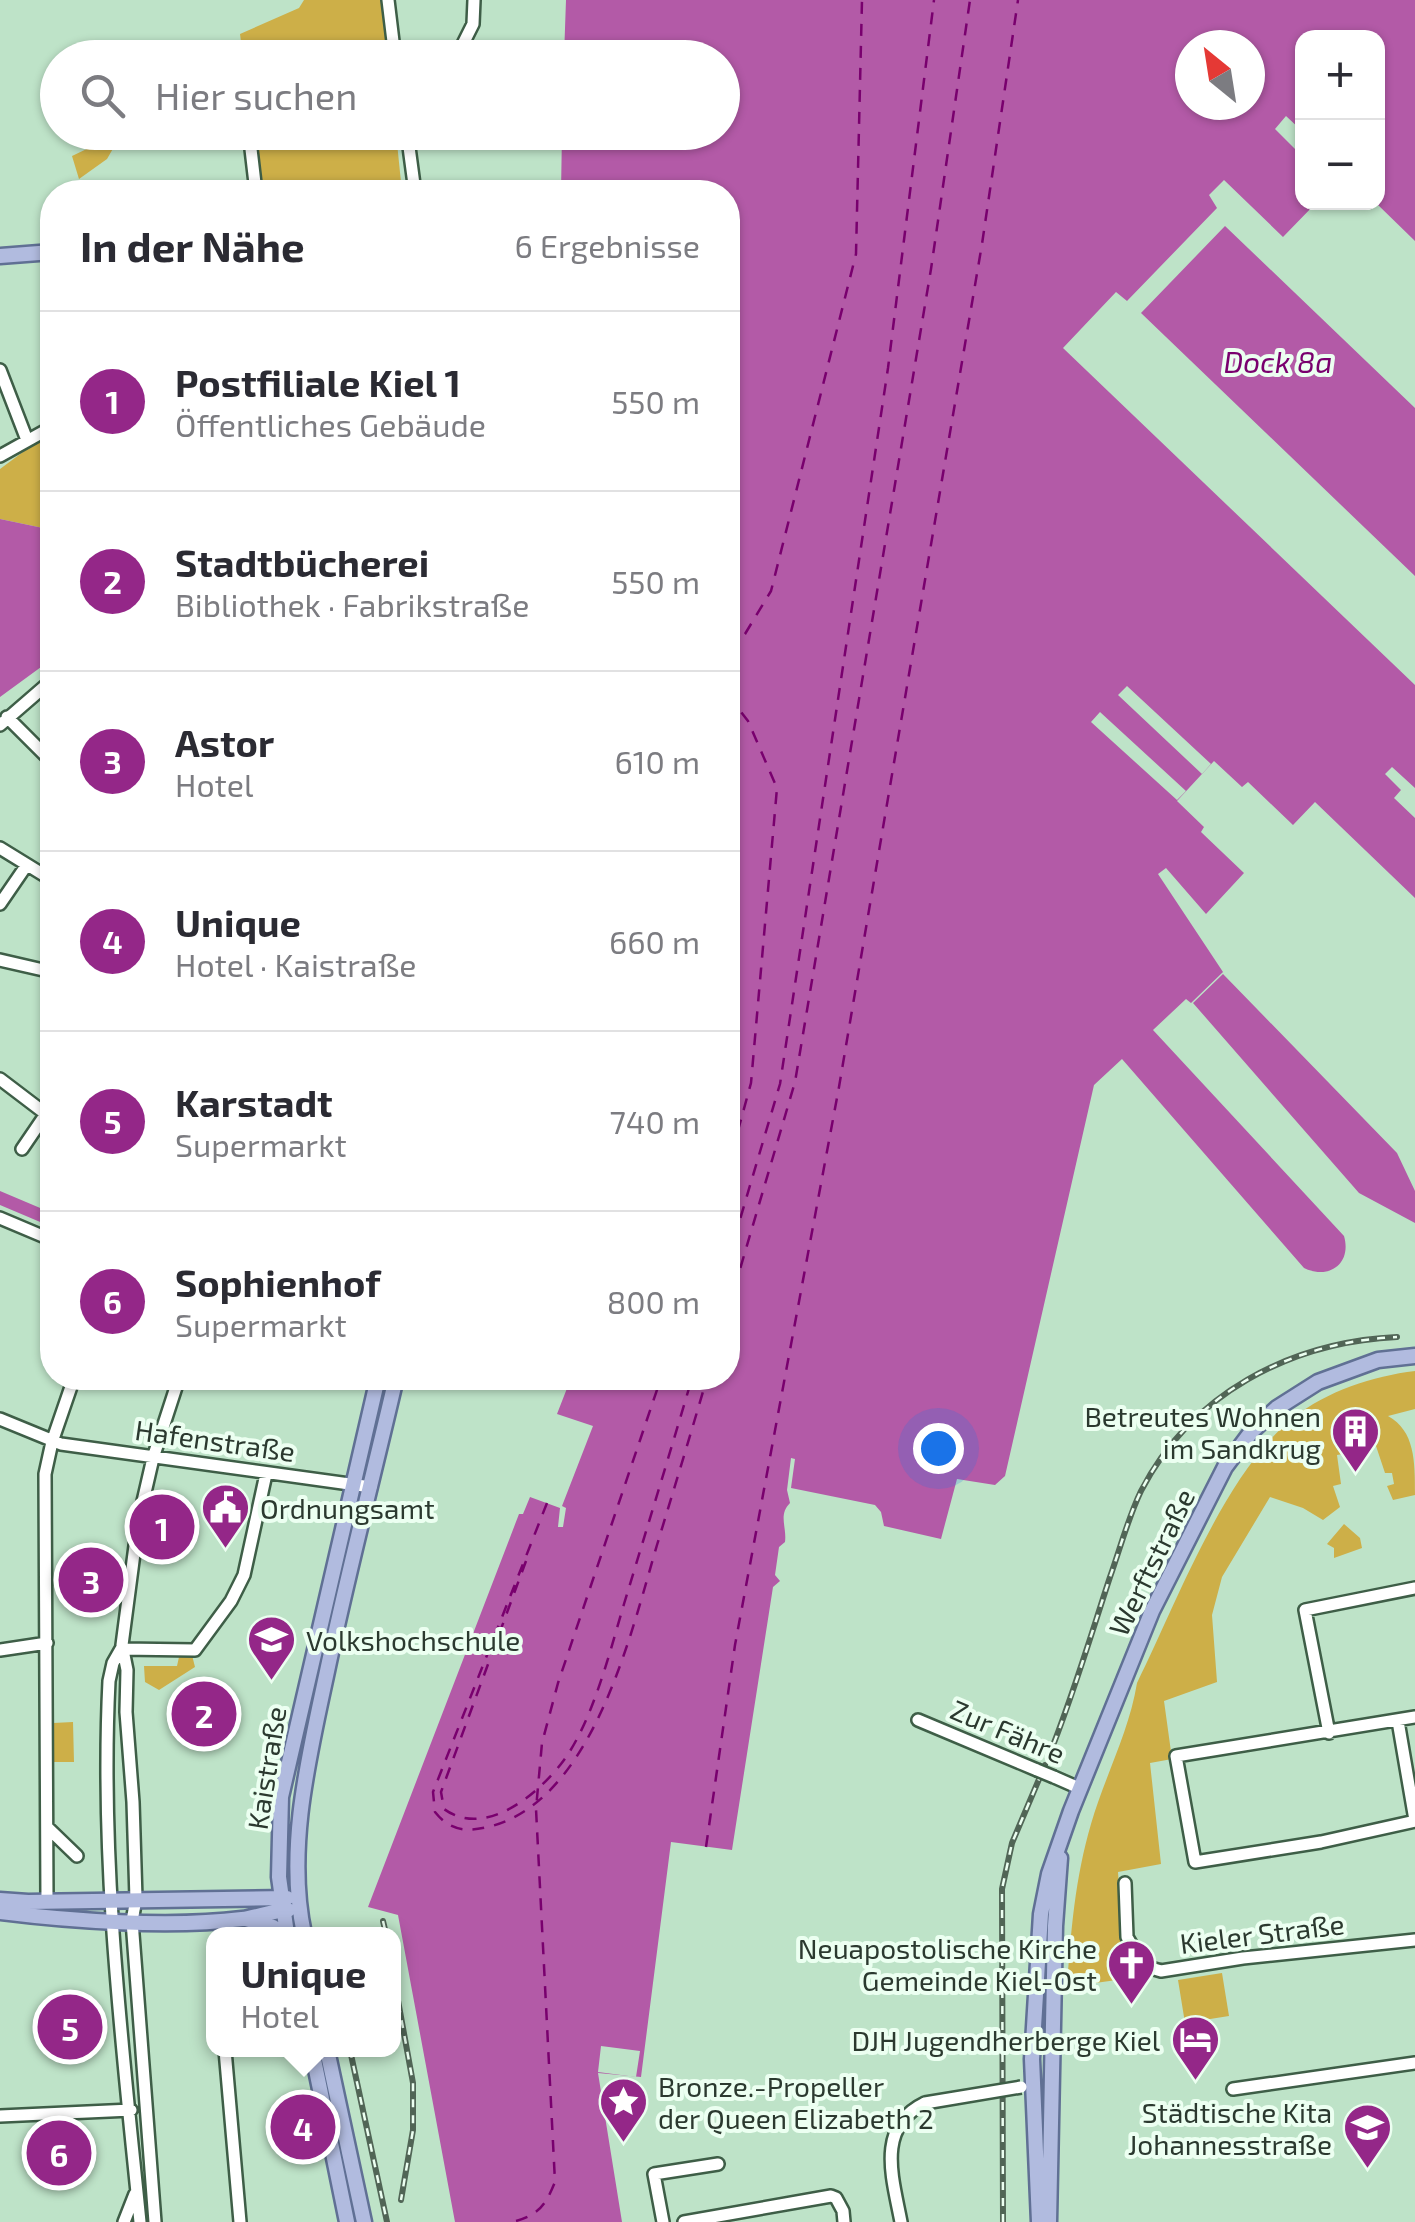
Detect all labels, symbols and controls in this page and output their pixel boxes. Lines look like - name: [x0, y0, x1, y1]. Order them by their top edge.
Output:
- north arrow: [1175, 30, 1265, 120]
- map controls: [1295, 30, 1385, 210]
- button: +: [1295, 30, 1385, 120]
- search box: [40, 40, 740, 150]
- icon: search: [75, 68, 130, 123]
- text: Hier suchen: [155, 72, 357, 118]
- button: −: [1295, 120, 1385, 210]
- text: In der Nähe: [80, 220, 305, 270]
- text: 6 Ergebnisse: [515, 226, 700, 264]
- water label: Dock 8a: [1224, 343, 1333, 379]
- text: Postfiliale Kiel 1: [175, 359, 461, 405]
- text: 1: [106, 382, 119, 420]
- text: 550 m: [611, 382, 700, 420]
- text: Öffentliches Gebäude: [175, 405, 486, 443]
- text: Stadtbücherei: [175, 539, 429, 585]
- text: 2: [103, 562, 122, 600]
- text: 550 m: [611, 562, 700, 600]
- text: Bibliothek · Fabrikstraße: [175, 585, 529, 623]
- text: Astor: [175, 719, 274, 765]
- text: 3: [103, 742, 122, 780]
- text: 610 m: [614, 742, 700, 780]
- text: Hotel: [175, 765, 253, 803]
- text: Unique: [175, 899, 301, 945]
- text: 4: [102, 922, 123, 960]
- text: 660 m: [609, 922, 700, 960]
- text: Hotel · Kaistraße: [175, 945, 416, 983]
- text: Karstadt: [175, 1079, 333, 1125]
- text: 5: [104, 1102, 121, 1140]
- text: 740 m: [609, 1102, 700, 1140]
- text: Supermarkt: [175, 1125, 347, 1163]
- text: Sophienhof: [175, 1259, 381, 1305]
- text: 6: [103, 1282, 122, 1320]
- text: 800 m: [607, 1282, 700, 1320]
- text: Supermarkt: [175, 1305, 347, 1343]
- place label: Betreutes Wohnen im Sandkrug: [1084, 1399, 1321, 1465]
- building icon: Betreutes Wohnen im Sandkrug: [1330, 1406, 1382, 1474]
- street label: Hafenstraße: [133, 1412, 297, 1468]
- your location: [913, 1423, 964, 1474]
- public building icon: Ordnungsamt: [199, 1482, 251, 1550]
- street label: Werftstraße: [1101, 1483, 1201, 1641]
- pin: 1: [130, 1490, 194, 1564]
- place label: Ordnungsamt: [260, 1491, 435, 1525]
- pin: 3: [58, 1542, 124, 1618]
- school or university icon: Volkshochschule: [245, 1614, 297, 1682]
- place label: Volkshochschule: [306, 1623, 520, 1657]
- pin: 2: [172, 1676, 236, 1752]
- street label: Zur Fähre: [946, 1692, 1070, 1770]
- street label: Kaistraße: [239, 1704, 293, 1832]
- street label: Kieler Straße: [1178, 1906, 1346, 1960]
- popup: [206, 1927, 401, 2057]
- place label: Neuapostolische Kirche Gemeinde Kiel-Ost: [798, 1931, 1097, 1997]
- church icon: Neuapostolische Kirche Gemeinde Kiel-Ost: [1106, 1938, 1158, 2006]
- text: Unique: [241, 1950, 366, 1996]
- pin: 5: [38, 1990, 102, 2064]
- text: Hotel: [241, 1996, 319, 2034]
- hotel icon: DJH Jugendherberge Kiel: [1169, 2014, 1221, 2082]
- place label: DJH Jugendherberge Kiel: [851, 2023, 1161, 2057]
- place label: Bronze.-Propeller der Queen Elizabeth 2: [658, 2069, 934, 2135]
- place icon: Bronze.-Propeller der Queen Elizabeth 2: [597, 2076, 649, 2144]
- pin: 4: [270, 2090, 336, 2164]
- place label: Städtische Kita Johannesstraße: [1128, 2095, 1332, 2161]
- school or university icon: Städtische Kita Johannesstraße: [1341, 2102, 1393, 2170]
- pin: 6: [27, 2116, 92, 2190]

